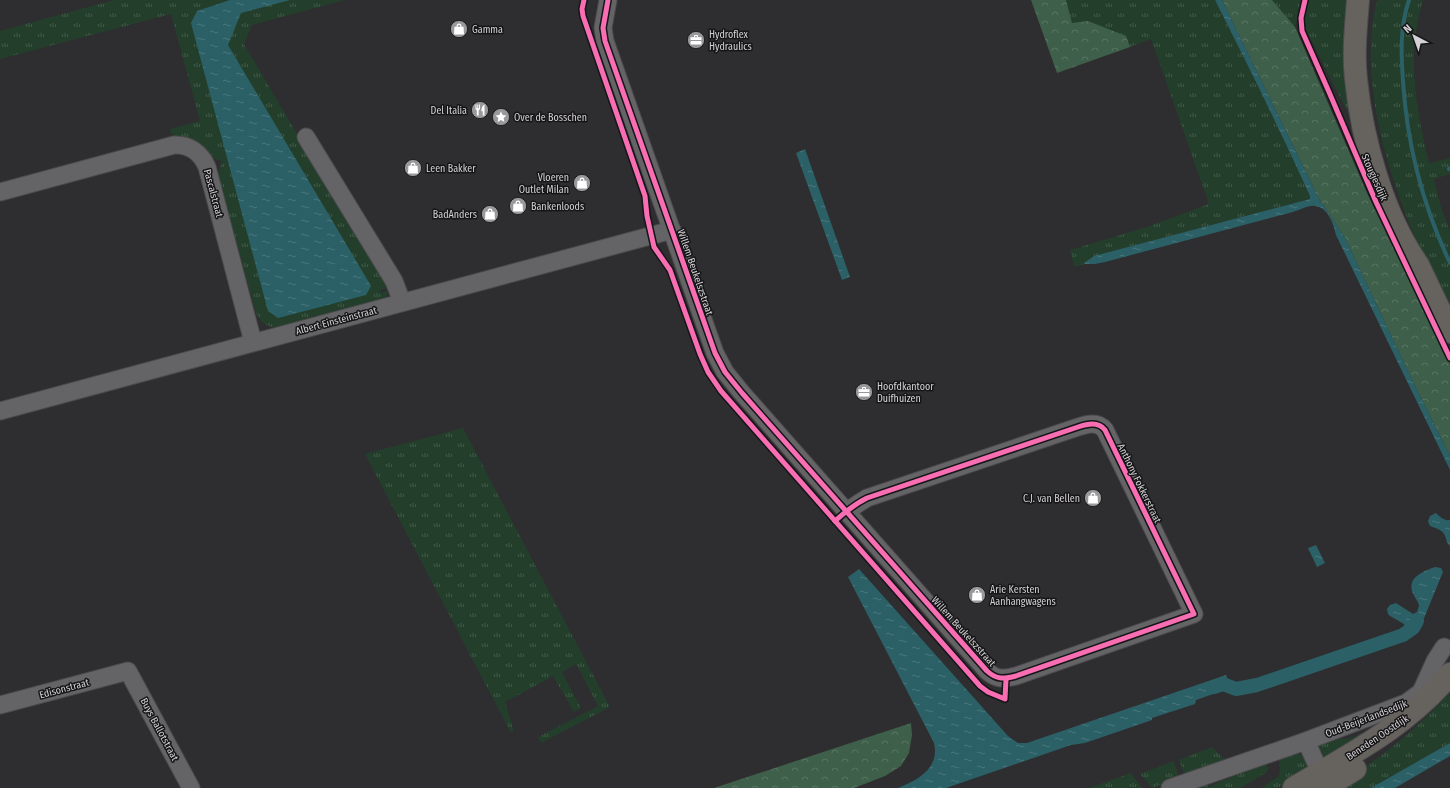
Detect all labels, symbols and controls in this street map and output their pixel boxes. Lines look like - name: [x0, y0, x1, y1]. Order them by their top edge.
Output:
- north arrow: [1394, 16, 1434, 56]
- shop icon: Gamma: [449, 19, 469, 39]
- text: N: [1401, 22, 1415, 36]
- place label: Gamma: [472, 24, 503, 36]
- place label: Hydroflex Hydraulics: [709, 29, 752, 53]
- office icon: Hydroflex Hydraulics: [686, 30, 706, 50]
- restaurant icon: Del Italia: [470, 100, 490, 120]
- place label: Del Italia: [431, 105, 467, 117]
- place icon: Over de Bosschen: [491, 107, 511, 127]
- place label: Over de Bosschen: [514, 112, 587, 124]
- street label: Stougjesdijk: [1358, 152, 1390, 203]
- shop icon: Leen Bakker: [403, 158, 423, 178]
- place label: Leen Bakker: [426, 163, 476, 175]
- street label: Pascalstraat: [201, 168, 225, 219]
- place label: Vloeren Outlet Milan: [519, 172, 569, 196]
- shop icon: Vloeren Outlet Milan: [572, 173, 592, 193]
- shop icon: Bankenloods: [508, 196, 528, 216]
- place label: Bankenloods: [531, 201, 584, 213]
- shop icon: BadAnders: [480, 204, 500, 224]
- place label: BadAnders: [433, 209, 477, 221]
- street label: Willem Beukelszstraat: [675, 228, 716, 317]
- street label: Albert Einsteinstraat: [294, 304, 379, 338]
- place label: Hoofdkantoor Duifhuizen: [877, 381, 934, 405]
- office icon: Hoofdkantoor Duifhuizen: [854, 382, 874, 402]
- street label: Anthony Fokkerstraat: [1115, 442, 1164, 526]
- shop icon: C.J. van Bellen: [1083, 488, 1103, 508]
- place label: C.J. van Bellen: [1023, 493, 1080, 505]
- place label: Arie Kersten Aanhangwagens: [990, 584, 1056, 608]
- shop icon: Arie Kersten Aanhangwagens: [967, 585, 987, 605]
- street label: Willem Beukelszstraat: [929, 594, 998, 670]
- street label: Edisonstraat: [38, 676, 91, 701]
- street label: Buys Ballotstraat: [138, 696, 181, 764]
- street label: Oud-Beijerlandsedijk: [1324, 698, 1409, 740]
- street label: Beneden Oostdijk: [1344, 712, 1411, 763]

